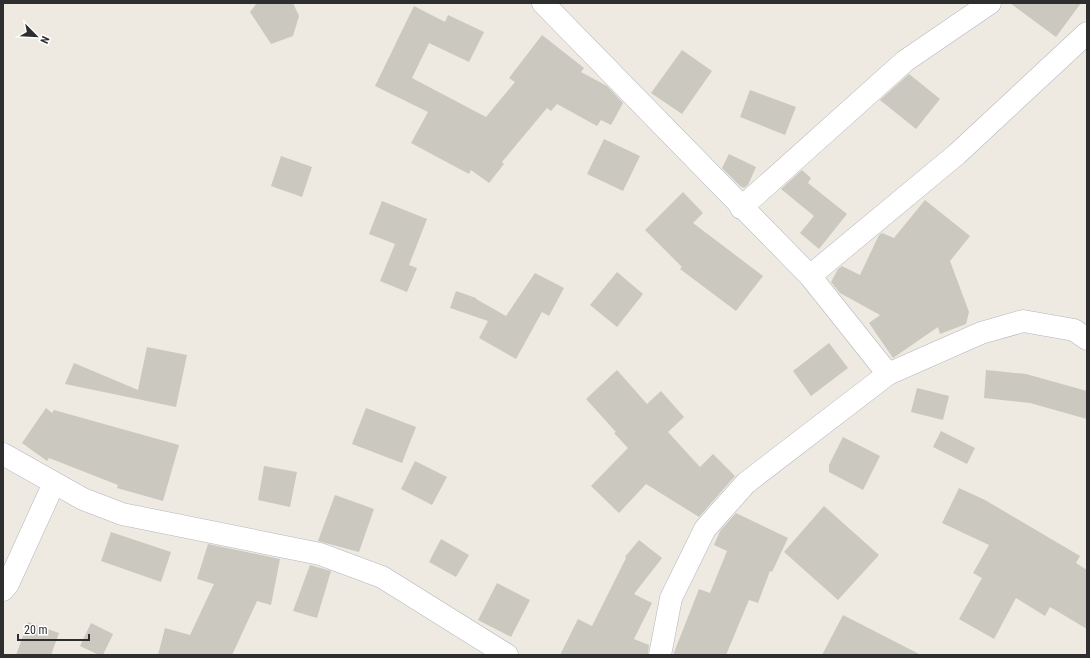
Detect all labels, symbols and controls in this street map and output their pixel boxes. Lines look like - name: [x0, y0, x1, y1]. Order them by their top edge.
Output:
- north arrow: [16, 16, 56, 56]
- text: N: [37, 34, 52, 46]
- scale bar: [18, 616, 89, 642]
- text: 20 m: [24, 623, 48, 637]

